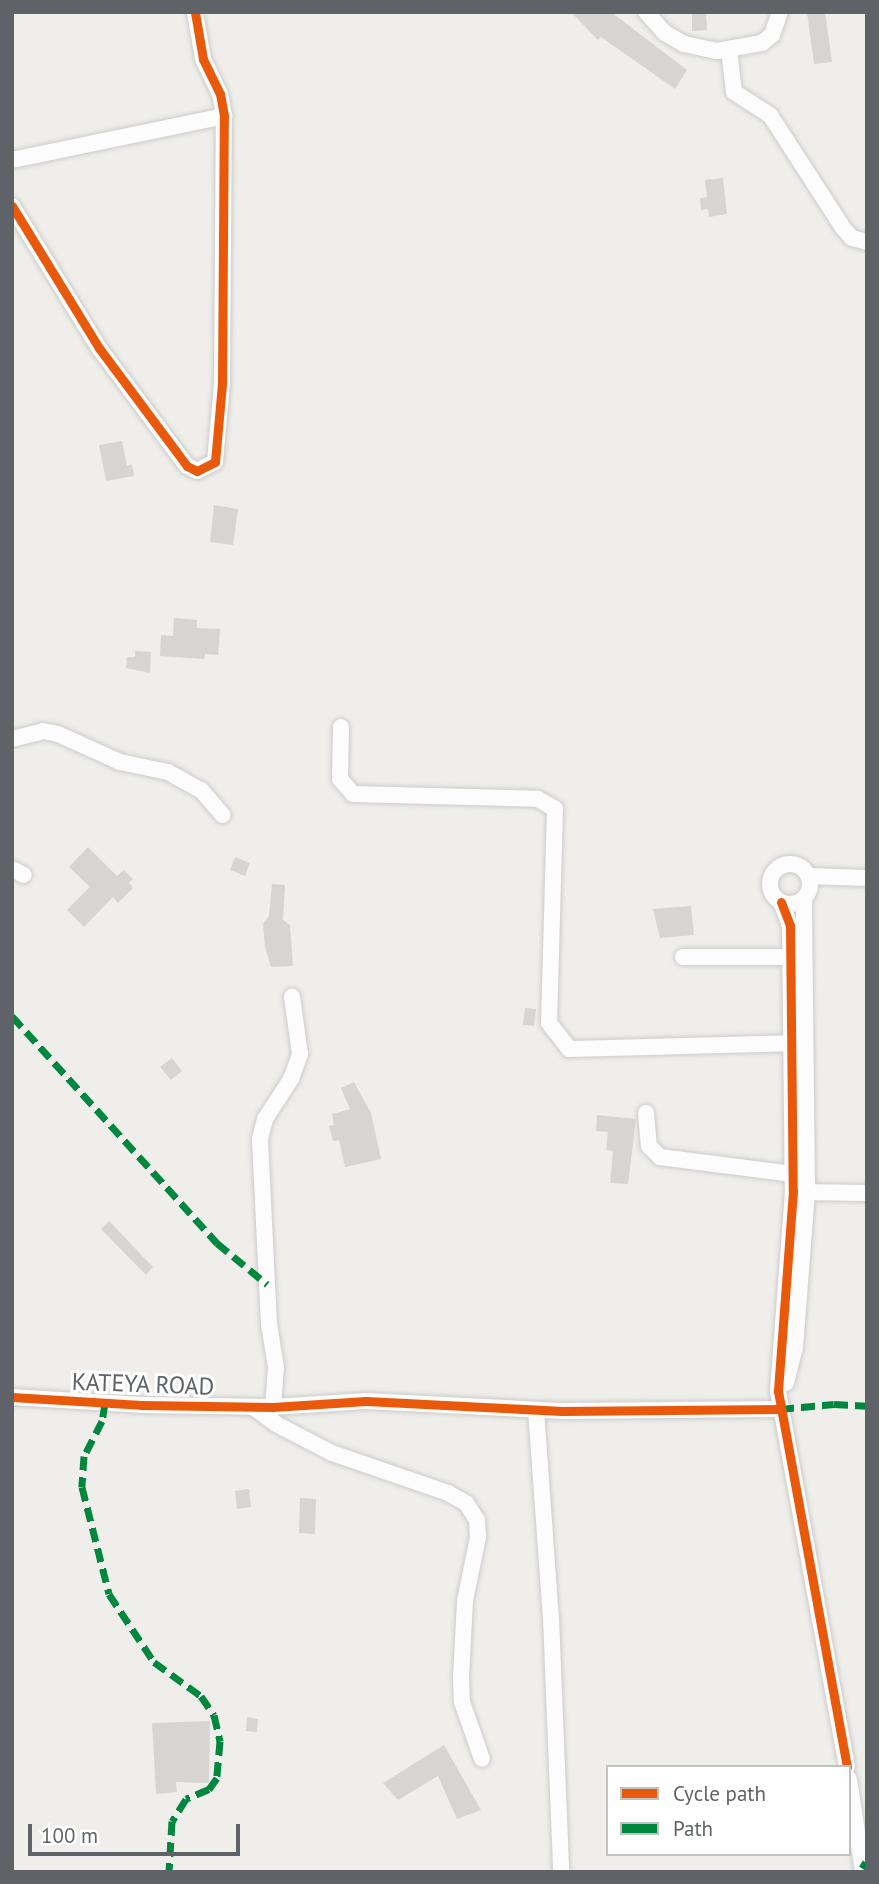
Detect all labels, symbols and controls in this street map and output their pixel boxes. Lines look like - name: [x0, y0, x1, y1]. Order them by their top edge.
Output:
- street label: KATEYA ROAD: [71, 1367, 215, 1401]
- legend: [606, 1765, 851, 1856]
- text: Cycle path: [673, 1780, 766, 1807]
- scale bar: [32, 1811, 243, 1855]
- text: Path: [673, 1815, 713, 1842]
- text: 100 m: [41, 1822, 98, 1849]

